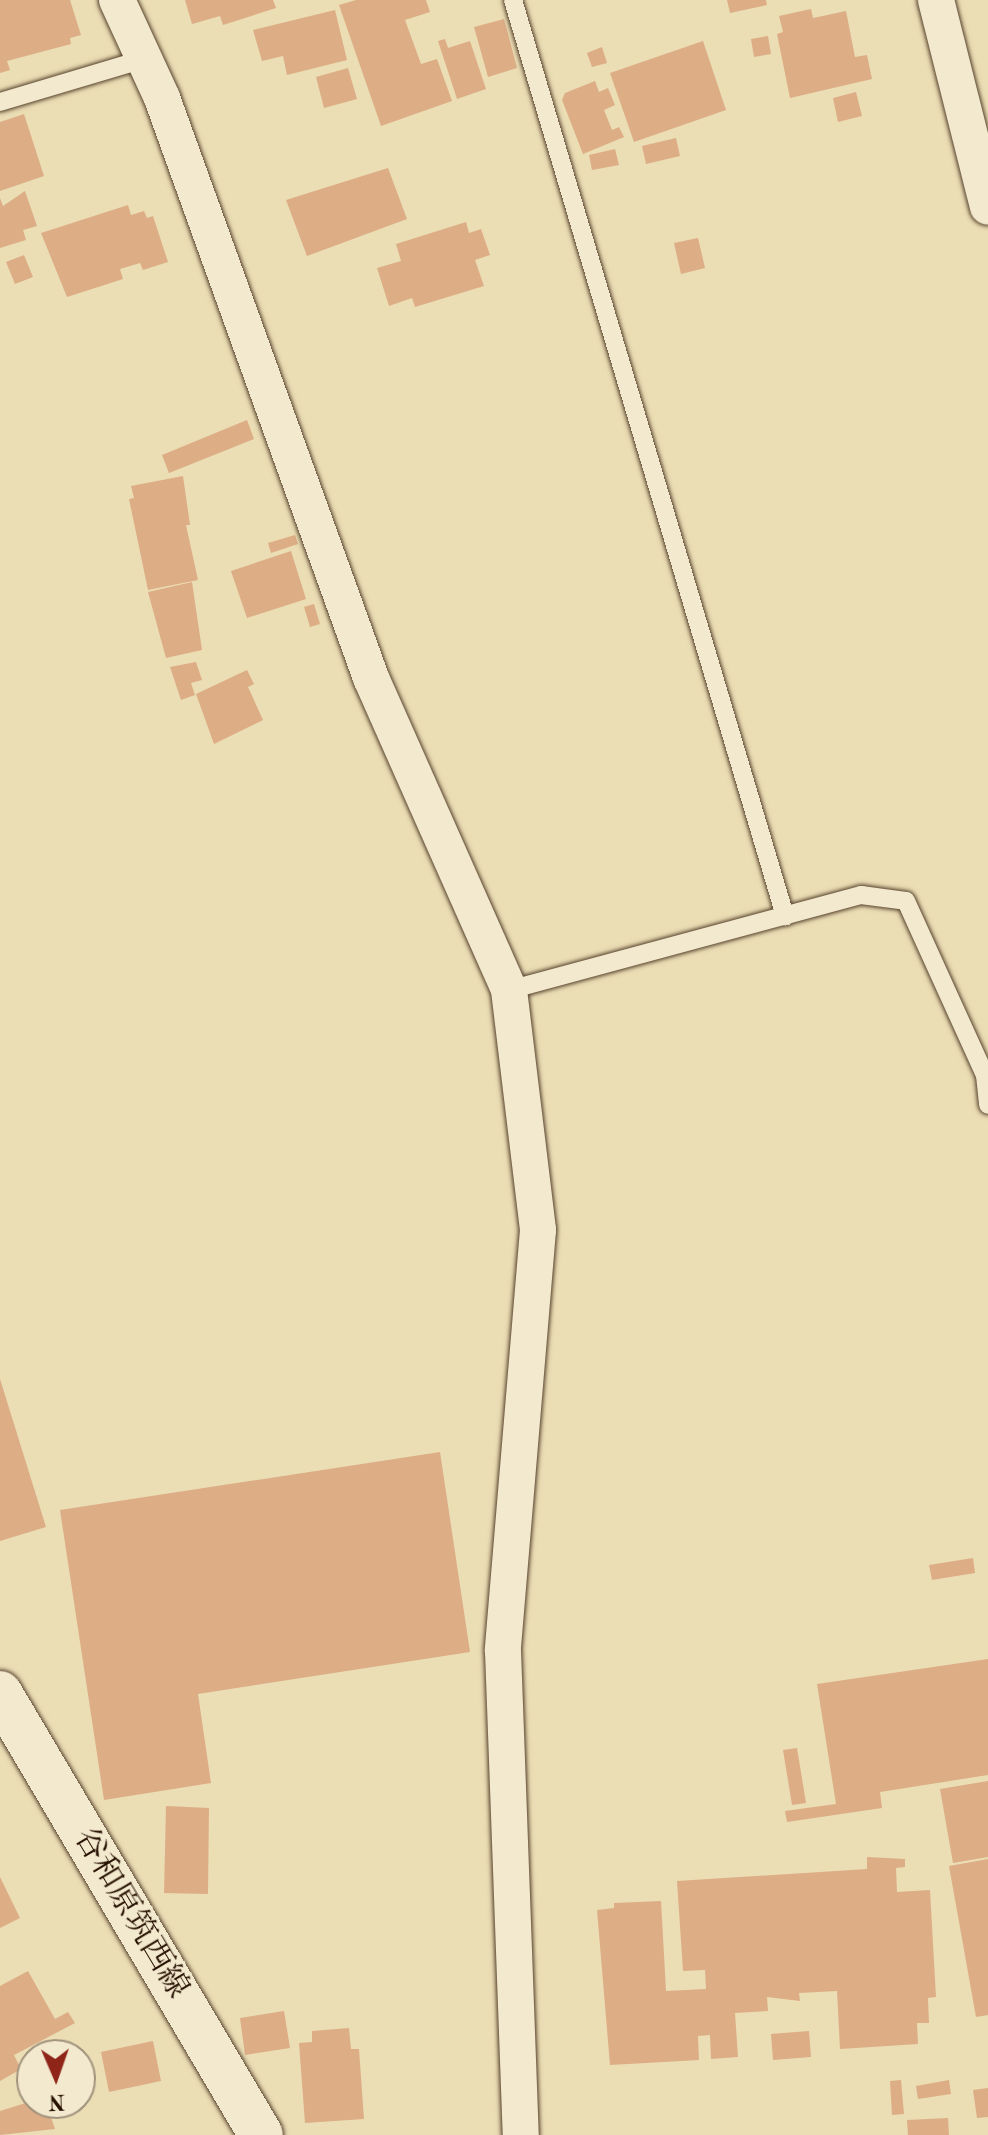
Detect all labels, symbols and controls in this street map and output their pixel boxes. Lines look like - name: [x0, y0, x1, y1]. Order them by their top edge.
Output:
- street label: 谷和原筑西線: [64, 1822, 196, 2006]
- north arrow: [16, 2039, 96, 2119]
- text: N: [48, 2090, 66, 2112]

